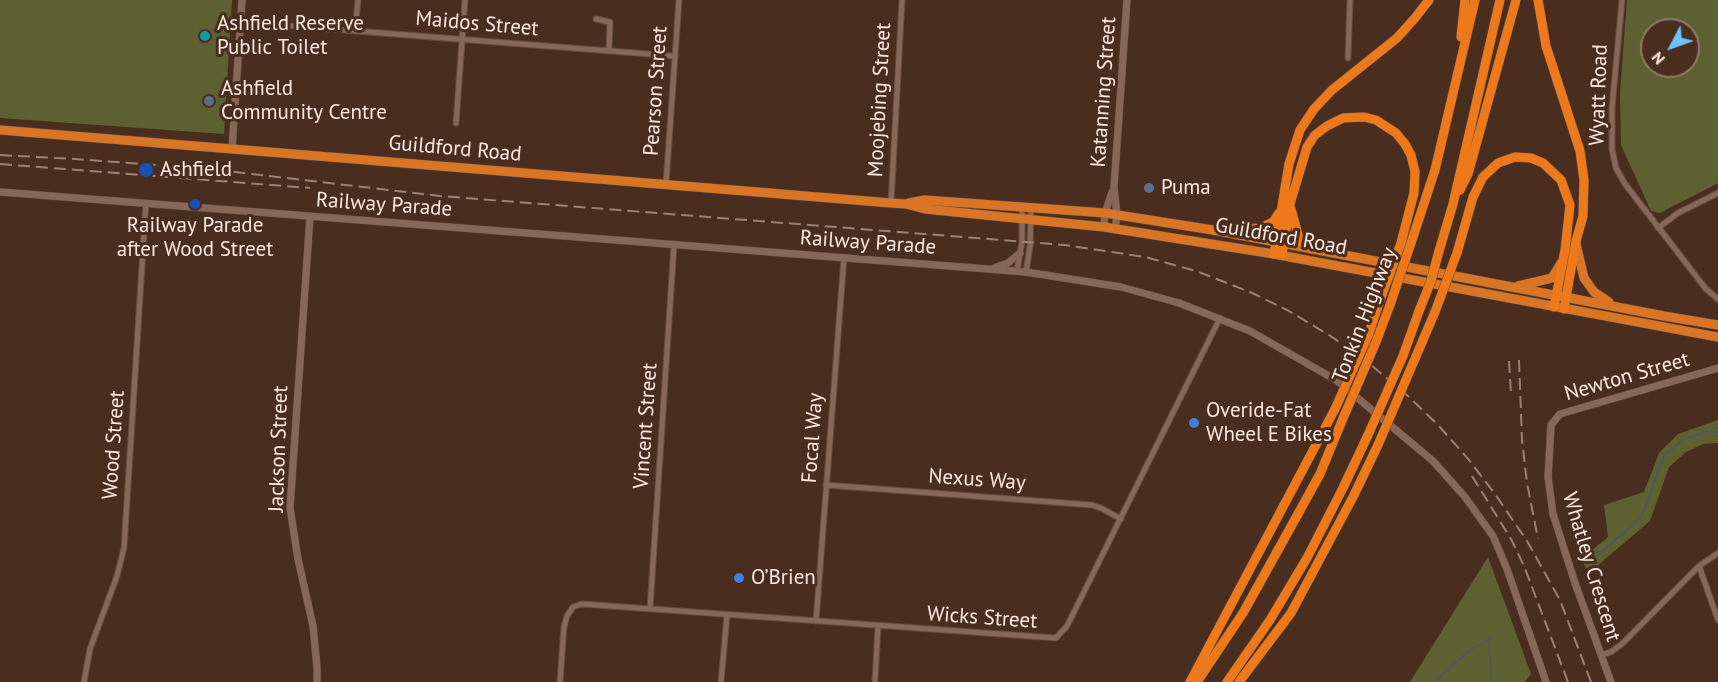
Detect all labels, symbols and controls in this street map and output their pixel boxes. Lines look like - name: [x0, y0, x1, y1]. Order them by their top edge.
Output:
- street label: Maidos Street: [414, 6, 540, 42]
- place label: Ashfield Reserve Public Toilet: [217, 11, 364, 61]
- street label: Katanning Street: [1086, 16, 1122, 168]
- north arrow: [1640, 18, 1700, 78]
- street label: Moojebing Street: [863, 22, 897, 178]
- street label: Pearson Street: [639, 25, 673, 157]
- marker: Ashfield Reserve Public Toilet: [198, 29, 212, 43]
- street label: Wyatt Road: [1585, 44, 1613, 146]
- text: N: [1647, 48, 1669, 69]
- place label: Ashfield Community Centre: [221, 76, 387, 126]
- marker: Ashfield Community Centre: [202, 94, 216, 108]
- street label: Guildford Road: [387, 131, 523, 167]
- place label: Ashfield: [160, 157, 232, 183]
- marker: Ashfield: [137, 161, 155, 179]
- place label: Puma: [1161, 175, 1211, 201]
- marker: Puma: [1142, 181, 1156, 195]
- street label: Railway Parade: [315, 188, 453, 222]
- marker: Railway Parade after Wood Street: [188, 197, 202, 211]
- place label: Railway Parade after Wood Street: [117, 213, 273, 263]
- street label: Guildford Road: [1213, 213, 1349, 261]
- street label: Railway Parade: [799, 226, 937, 260]
- street label: Tonkin Highway: [1328, 244, 1402, 386]
- street label: Newton Street: [1562, 347, 1692, 407]
- street label: Vincent Street: [629, 362, 663, 490]
- street label: Jackson Street: [264, 385, 294, 513]
- street label: Wood Street: [98, 389, 130, 501]
- street label: Focal Way: [797, 392, 829, 484]
- place label: Overide-Fat Wheel E Bikes: [1206, 398, 1332, 448]
- marker: Overide-Fat Wheel E Bikes: [1187, 416, 1201, 430]
- street label: Nexus Way: [927, 464, 1027, 496]
- street label: Whatley Crescent: [1556, 489, 1626, 645]
- place label: O’Brien: [751, 565, 816, 591]
- marker: O’Brien: [732, 571, 746, 585]
- street label: Wicks Street: [926, 602, 1038, 634]

